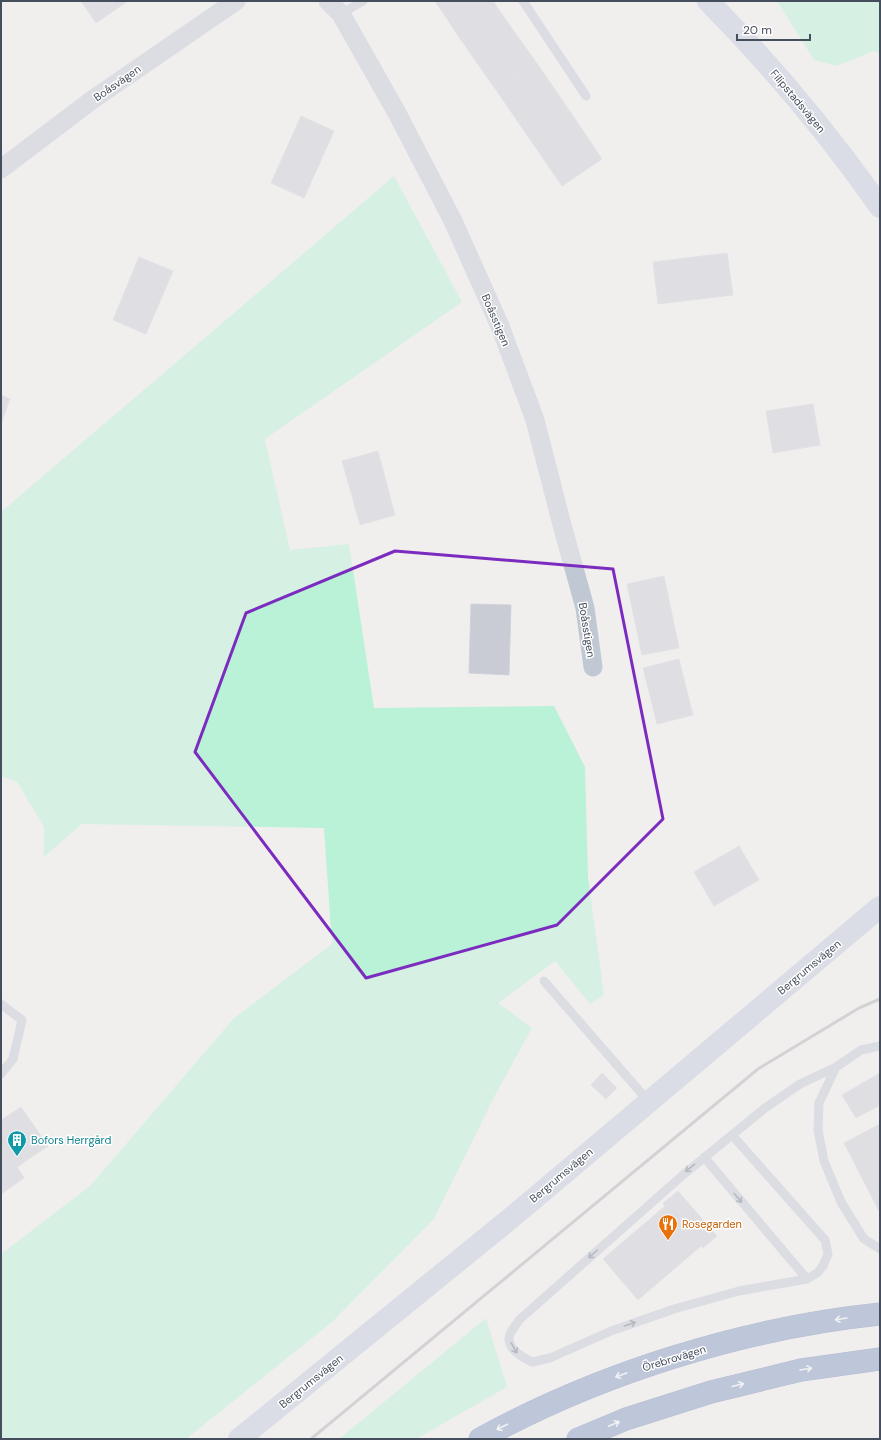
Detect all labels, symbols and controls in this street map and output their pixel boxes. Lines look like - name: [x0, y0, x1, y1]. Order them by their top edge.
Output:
- scale bar: [737, 16, 810, 42]
- text: 20 m: [743, 22, 772, 38]
- street label: Boåsvägen: [91, 62, 143, 104]
- street label: Filipstadsvägen: [768, 67, 828, 135]
- street label: Boåsstigen: [479, 292, 513, 348]
- street label: Boåsstigen: [576, 602, 598, 658]
- street label: Bergrumsvägen: [774, 936, 844, 998]
- building icon: Bofors Herrgård: [6, 1129, 28, 1157]
- place label: Bofors Herrgård: [31, 1133, 111, 1147]
- street label: Bergrumsvägen: [526, 1144, 596, 1206]
- one-way arrow: [685, 1164, 696, 1173]
- one-way arrow: [734, 1192, 743, 1203]
- restaurant icon: Rosegarden: [657, 1213, 679, 1241]
- place label: Rosegarden: [682, 1217, 742, 1231]
- one-way arrow: [588, 1250, 598, 1259]
- one-way arrow: [835, 1315, 848, 1323]
- one-way arrow: [623, 1320, 636, 1327]
- one-way arrow: [509, 1342, 518, 1353]
- street label: Örebrovägen: [641, 1342, 707, 1374]
- street label: Bergrumsvägen: [276, 1351, 346, 1411]
- one-way arrow: [799, 1365, 812, 1373]
- one-way arrow: [614, 1372, 627, 1379]
- one-way arrow: [731, 1381, 744, 1388]
- one-way arrow: [607, 1420, 619, 1427]
- one-way arrow: [496, 1424, 508, 1432]

